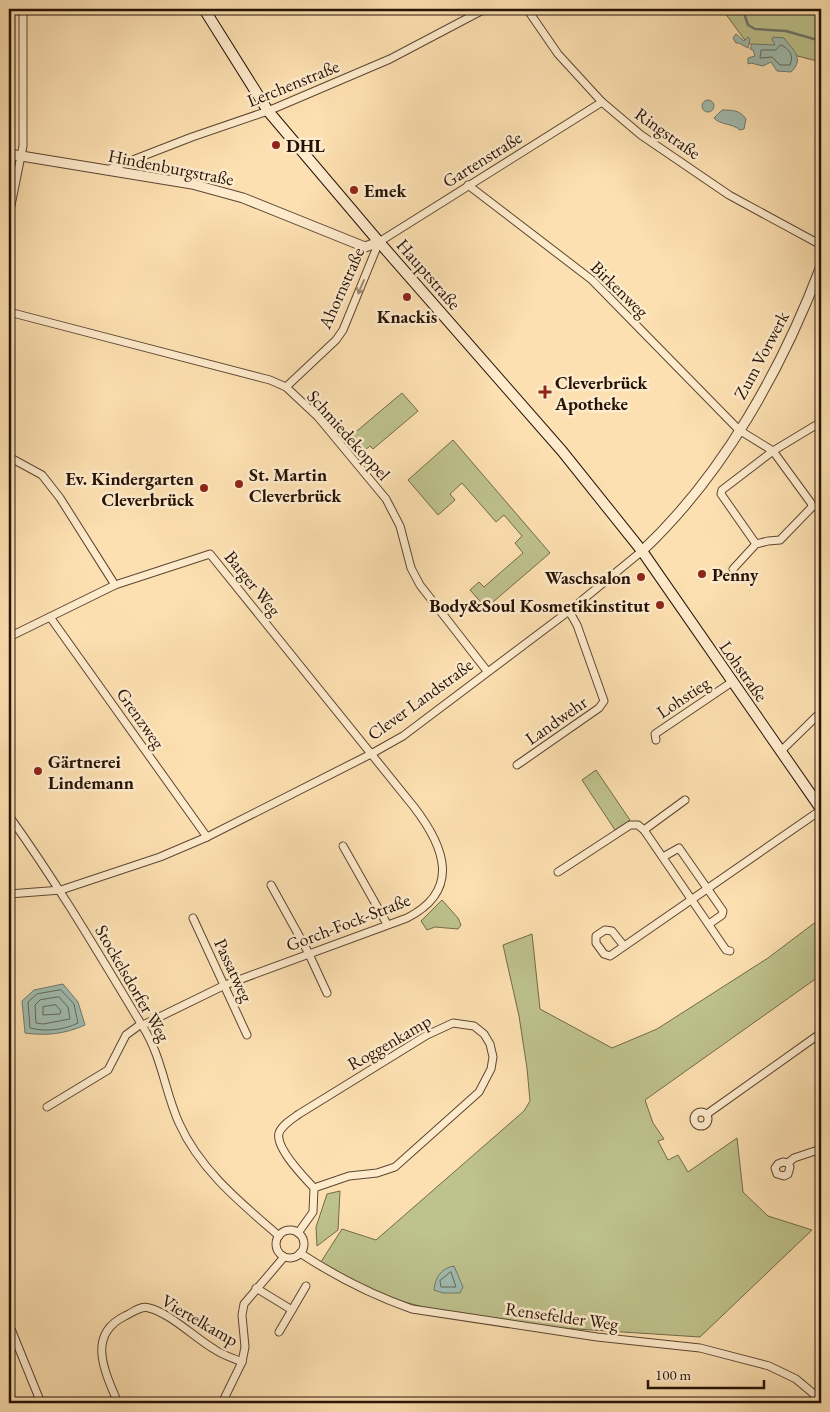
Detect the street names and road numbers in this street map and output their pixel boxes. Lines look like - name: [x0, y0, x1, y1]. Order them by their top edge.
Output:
- street label: Lerchenstraße: [244, 54, 342, 112]
- street label: Ringstraße: [631, 102, 705, 164]
- street label: Gartenstraße: [438, 126, 526, 192]
- street label: Hindenburgstraße: [106, 144, 236, 190]
- street label: Hauptstraße: [392, 234, 466, 314]
- street label: Ahornstraße: [312, 244, 369, 333]
- street label: Birkenweg: [586, 256, 654, 322]
- street label: Zum Vorwerk: [728, 306, 794, 403]
- street label: Schmiedekoppel: [302, 385, 396, 485]
- street label: Barger Weg: [220, 546, 287, 621]
- street label: Lohstraße: [715, 636, 773, 706]
- street label: Clever Landstraße: [363, 653, 477, 745]
- street label: Lohstieg: [652, 671, 714, 723]
- street label: Grenzweg: [112, 683, 170, 753]
- street label: Landwehr: [521, 690, 591, 750]
- street label: Gorch-Fock-Straße: [283, 888, 413, 956]
- street label: Stockelsdorfer Weg: [90, 920, 176, 1046]
- street label: Passatweg: [209, 935, 259, 1006]
- street label: Roggenkamp: [343, 1009, 435, 1075]
- street label: Viertelkamp: [157, 1289, 243, 1351]
- street label: Rensefelder Weg: [504, 1297, 620, 1335]

